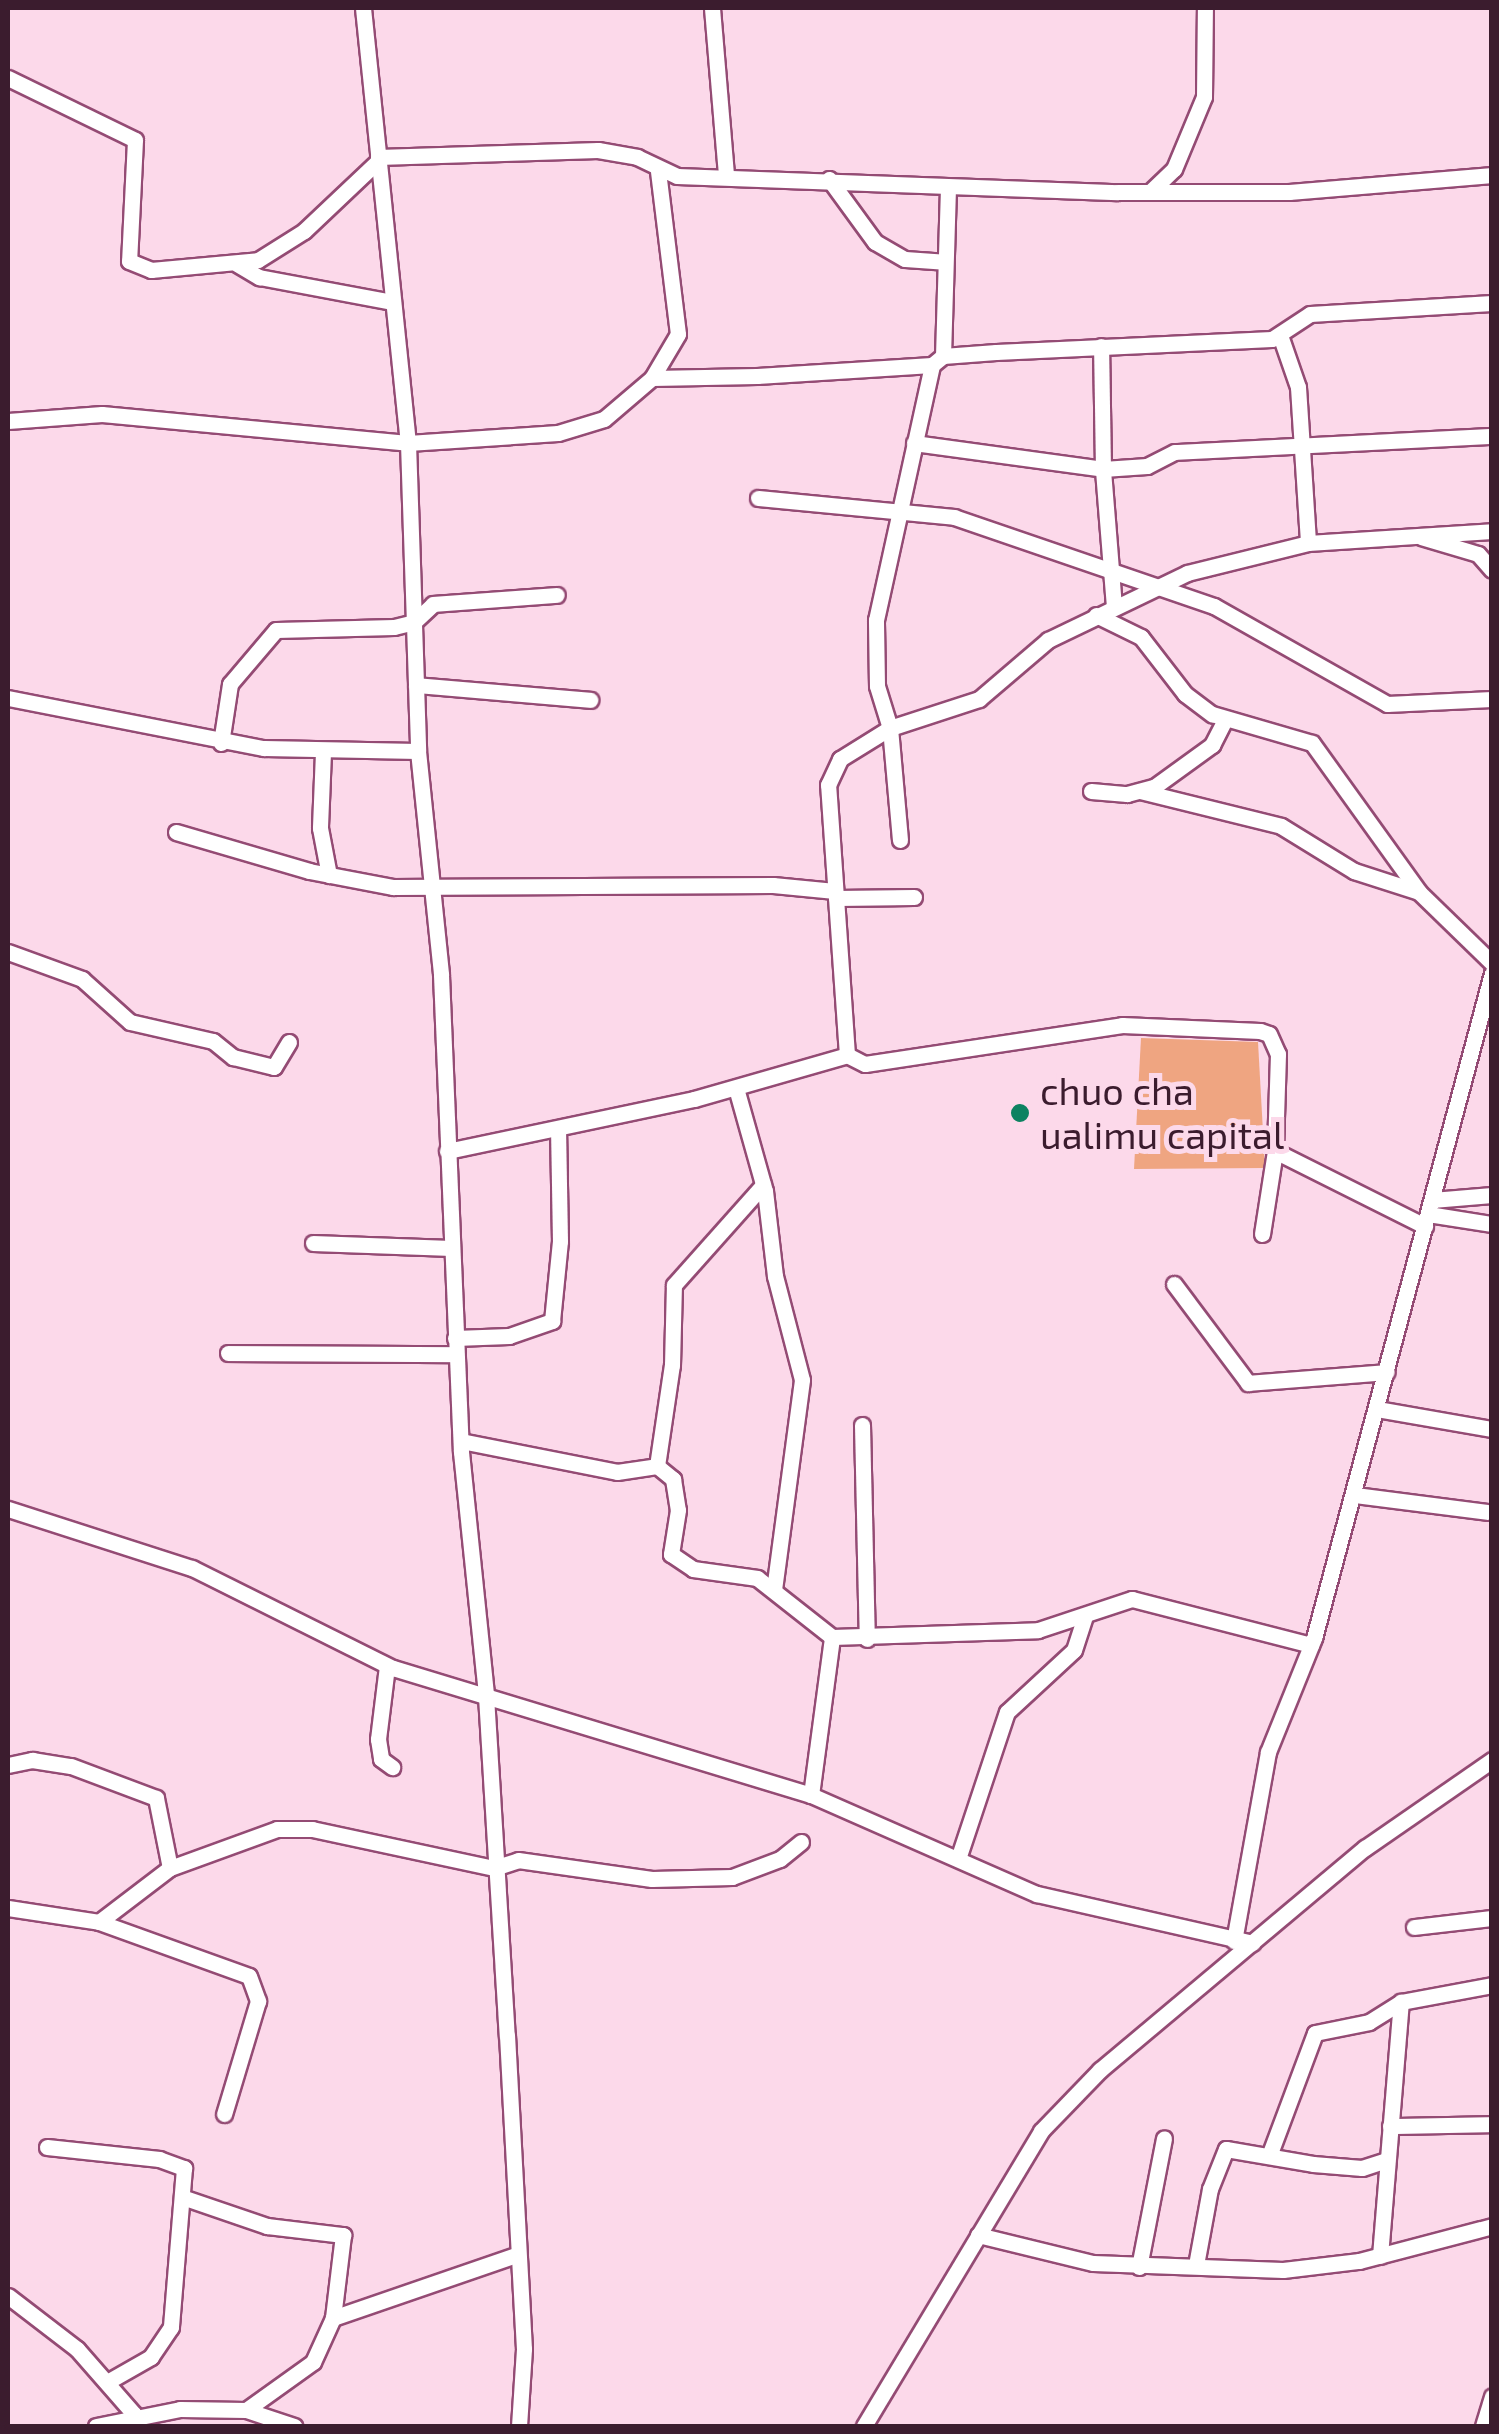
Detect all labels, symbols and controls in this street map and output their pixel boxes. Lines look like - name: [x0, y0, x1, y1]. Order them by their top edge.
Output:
- place label: chuo cha ualimu capital: [1040, 1068, 1284, 1158]
- marker: chuo cha ualimu capital: [1009, 1102, 1031, 1124]

